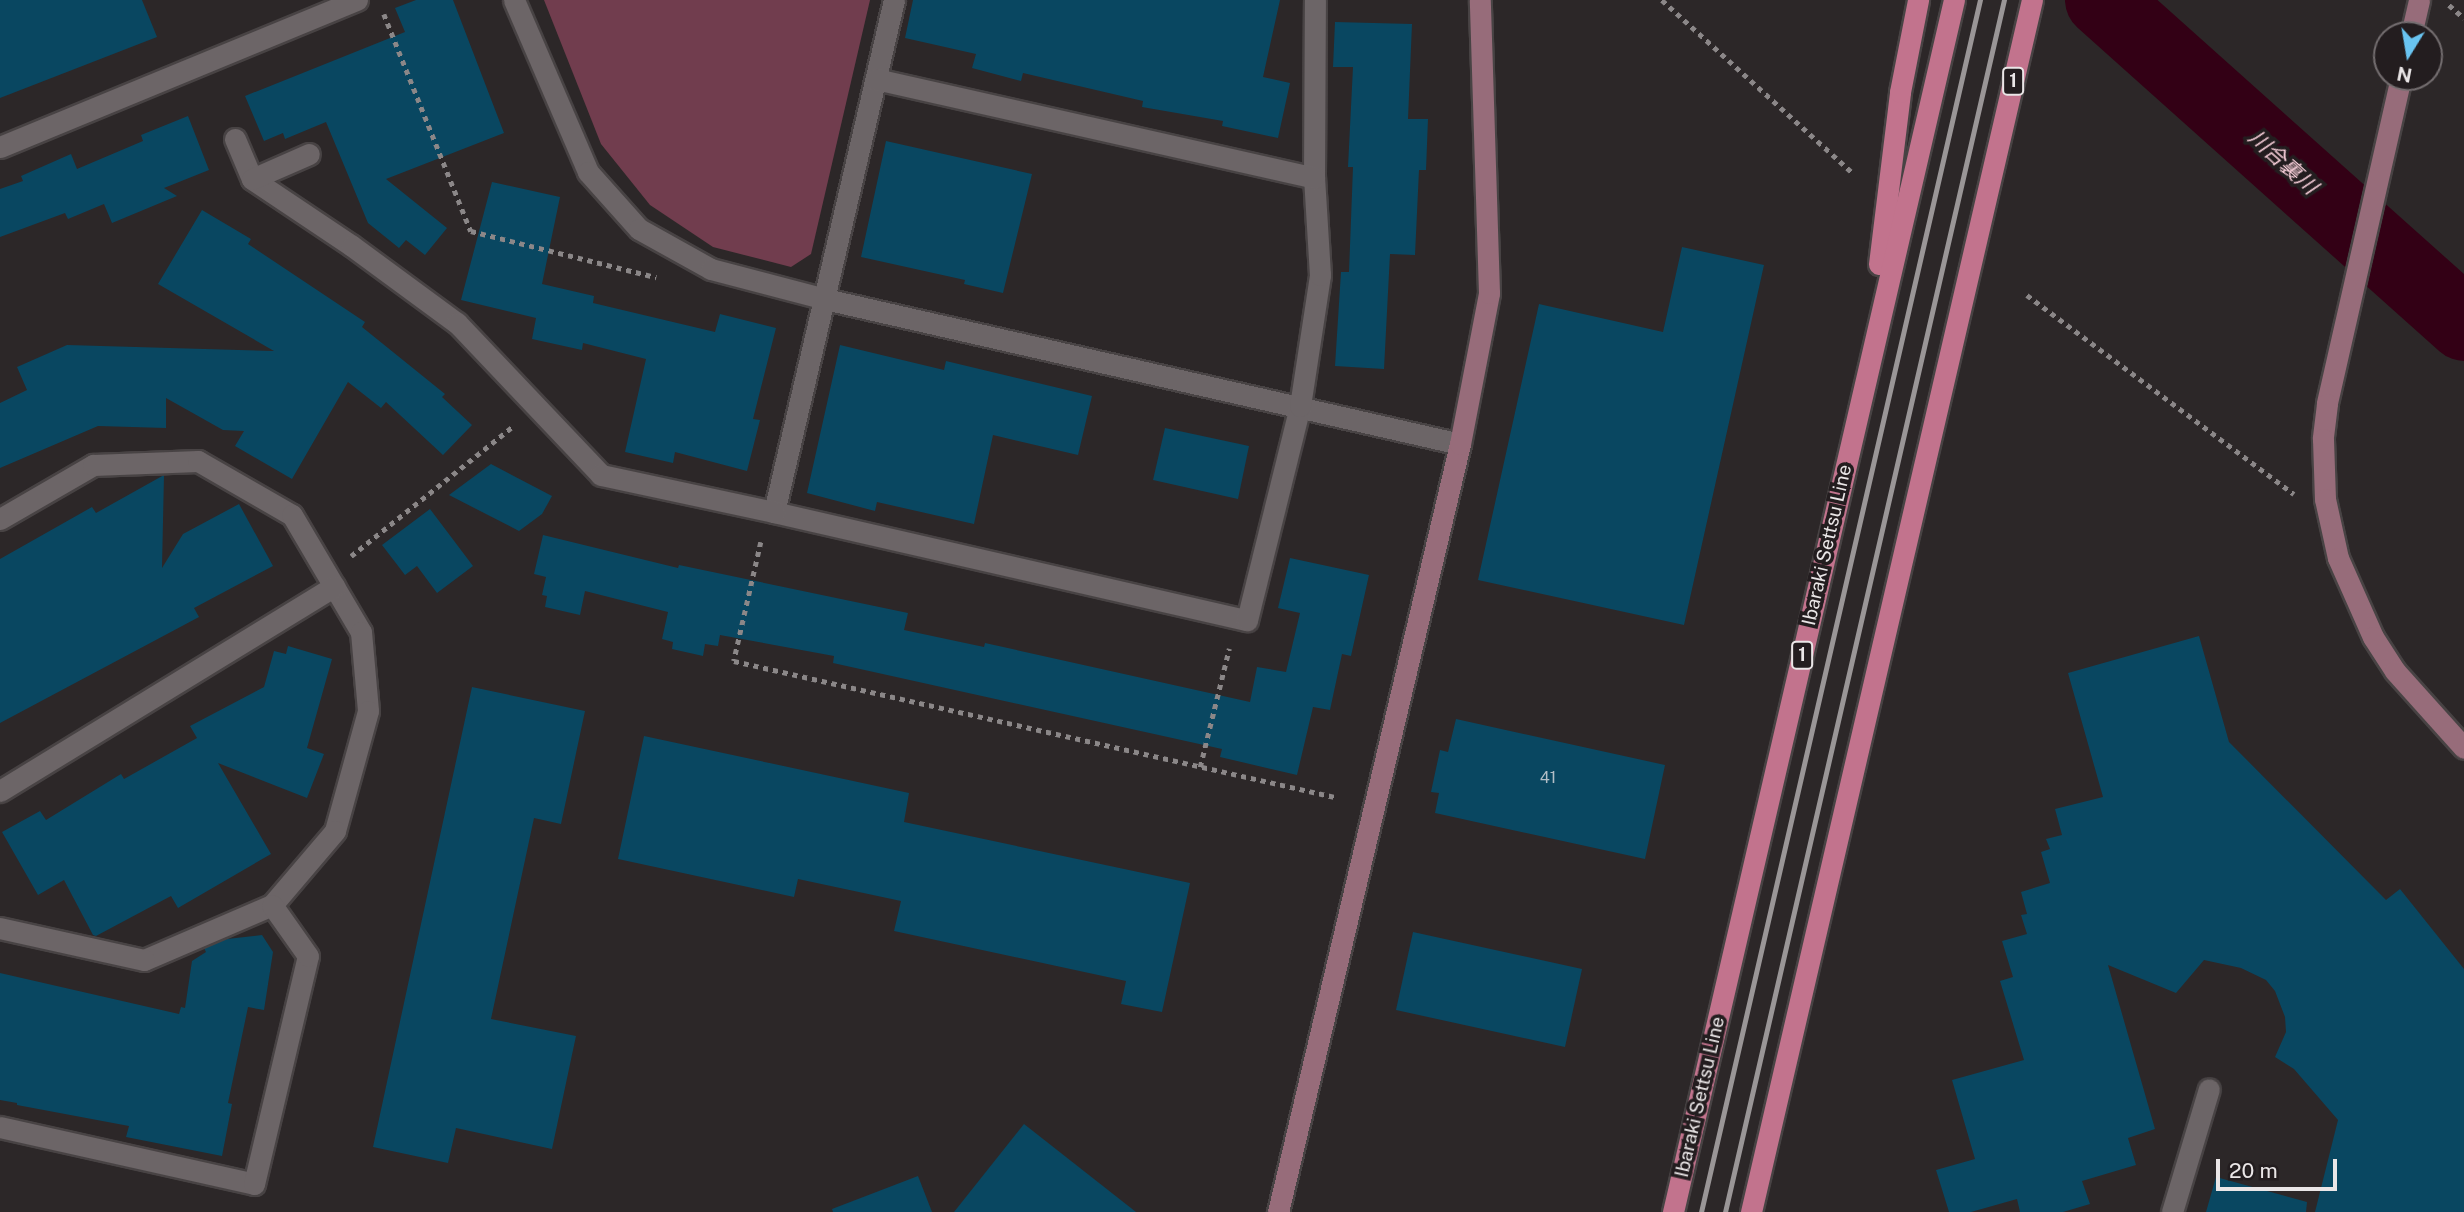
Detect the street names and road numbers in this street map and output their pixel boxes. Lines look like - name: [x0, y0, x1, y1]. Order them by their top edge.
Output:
- road number: 1: [2001, 66, 2025, 96]
- street label: Ibaraki Settsu Line: [1797, 462, 1857, 628]
- road number: 1: [1790, 640, 1814, 670]
- street label: Ibaraki Settsu Line: [1670, 1014, 1730, 1180]

